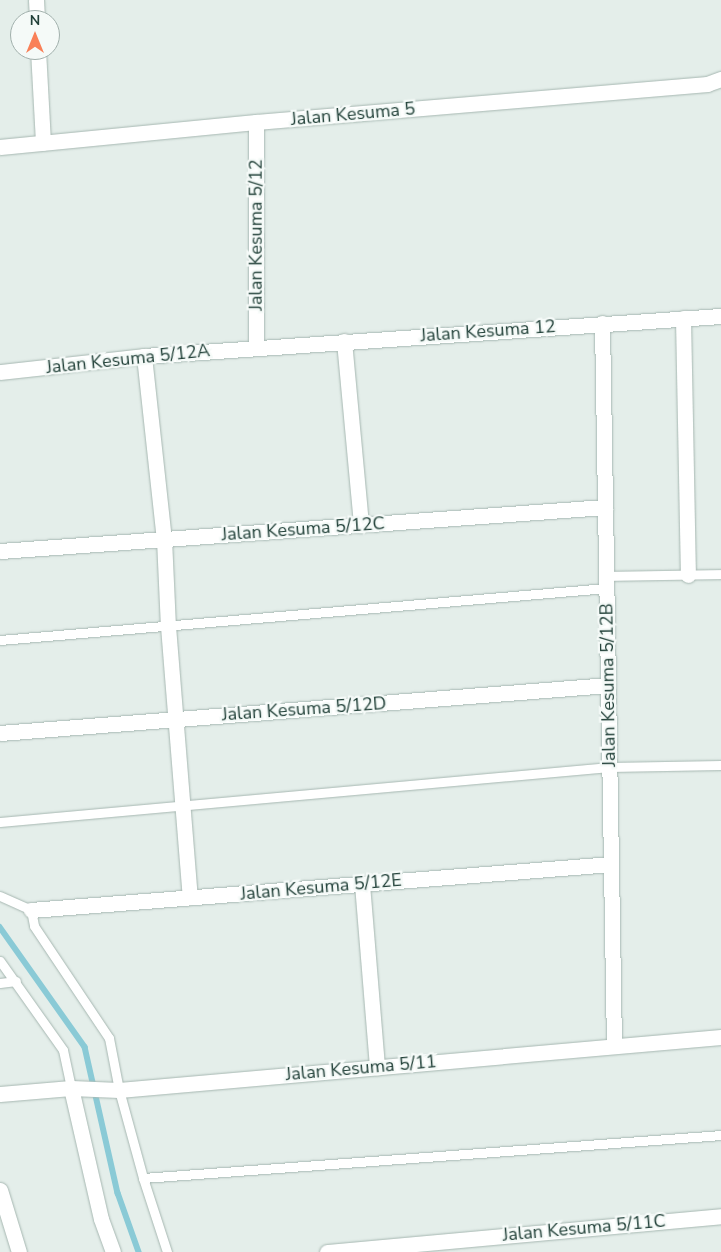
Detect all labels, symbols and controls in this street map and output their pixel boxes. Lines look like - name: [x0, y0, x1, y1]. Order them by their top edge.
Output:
- north arrow: [10, 10, 60, 60]
- text: N: [30, 11, 40, 30]
- street label: Jalan Kesuma 5: [290, 98, 416, 130]
- street label: Jalan Kesuma 5/12: [245, 159, 267, 311]
- street label: Jalan Kesuma 12: [420, 315, 556, 347]
- street label: Jalan Kesuma 5/12A: [45, 340, 211, 378]
- street label: Jalan Kesuma 5/12C: [221, 513, 385, 545]
- street label: Jalan Kesuma 5/12B: [596, 603, 620, 767]
- street label: Jalan Kesuma 5/12D: [221, 692, 387, 726]
- street label: Jalan Kesuma 5/12E: [239, 869, 403, 905]
- street label: Jalan Kesuma 5/11: [285, 1051, 437, 1085]
- street label: Jalan Kesuma 5/11C: [502, 1210, 666, 1246]

